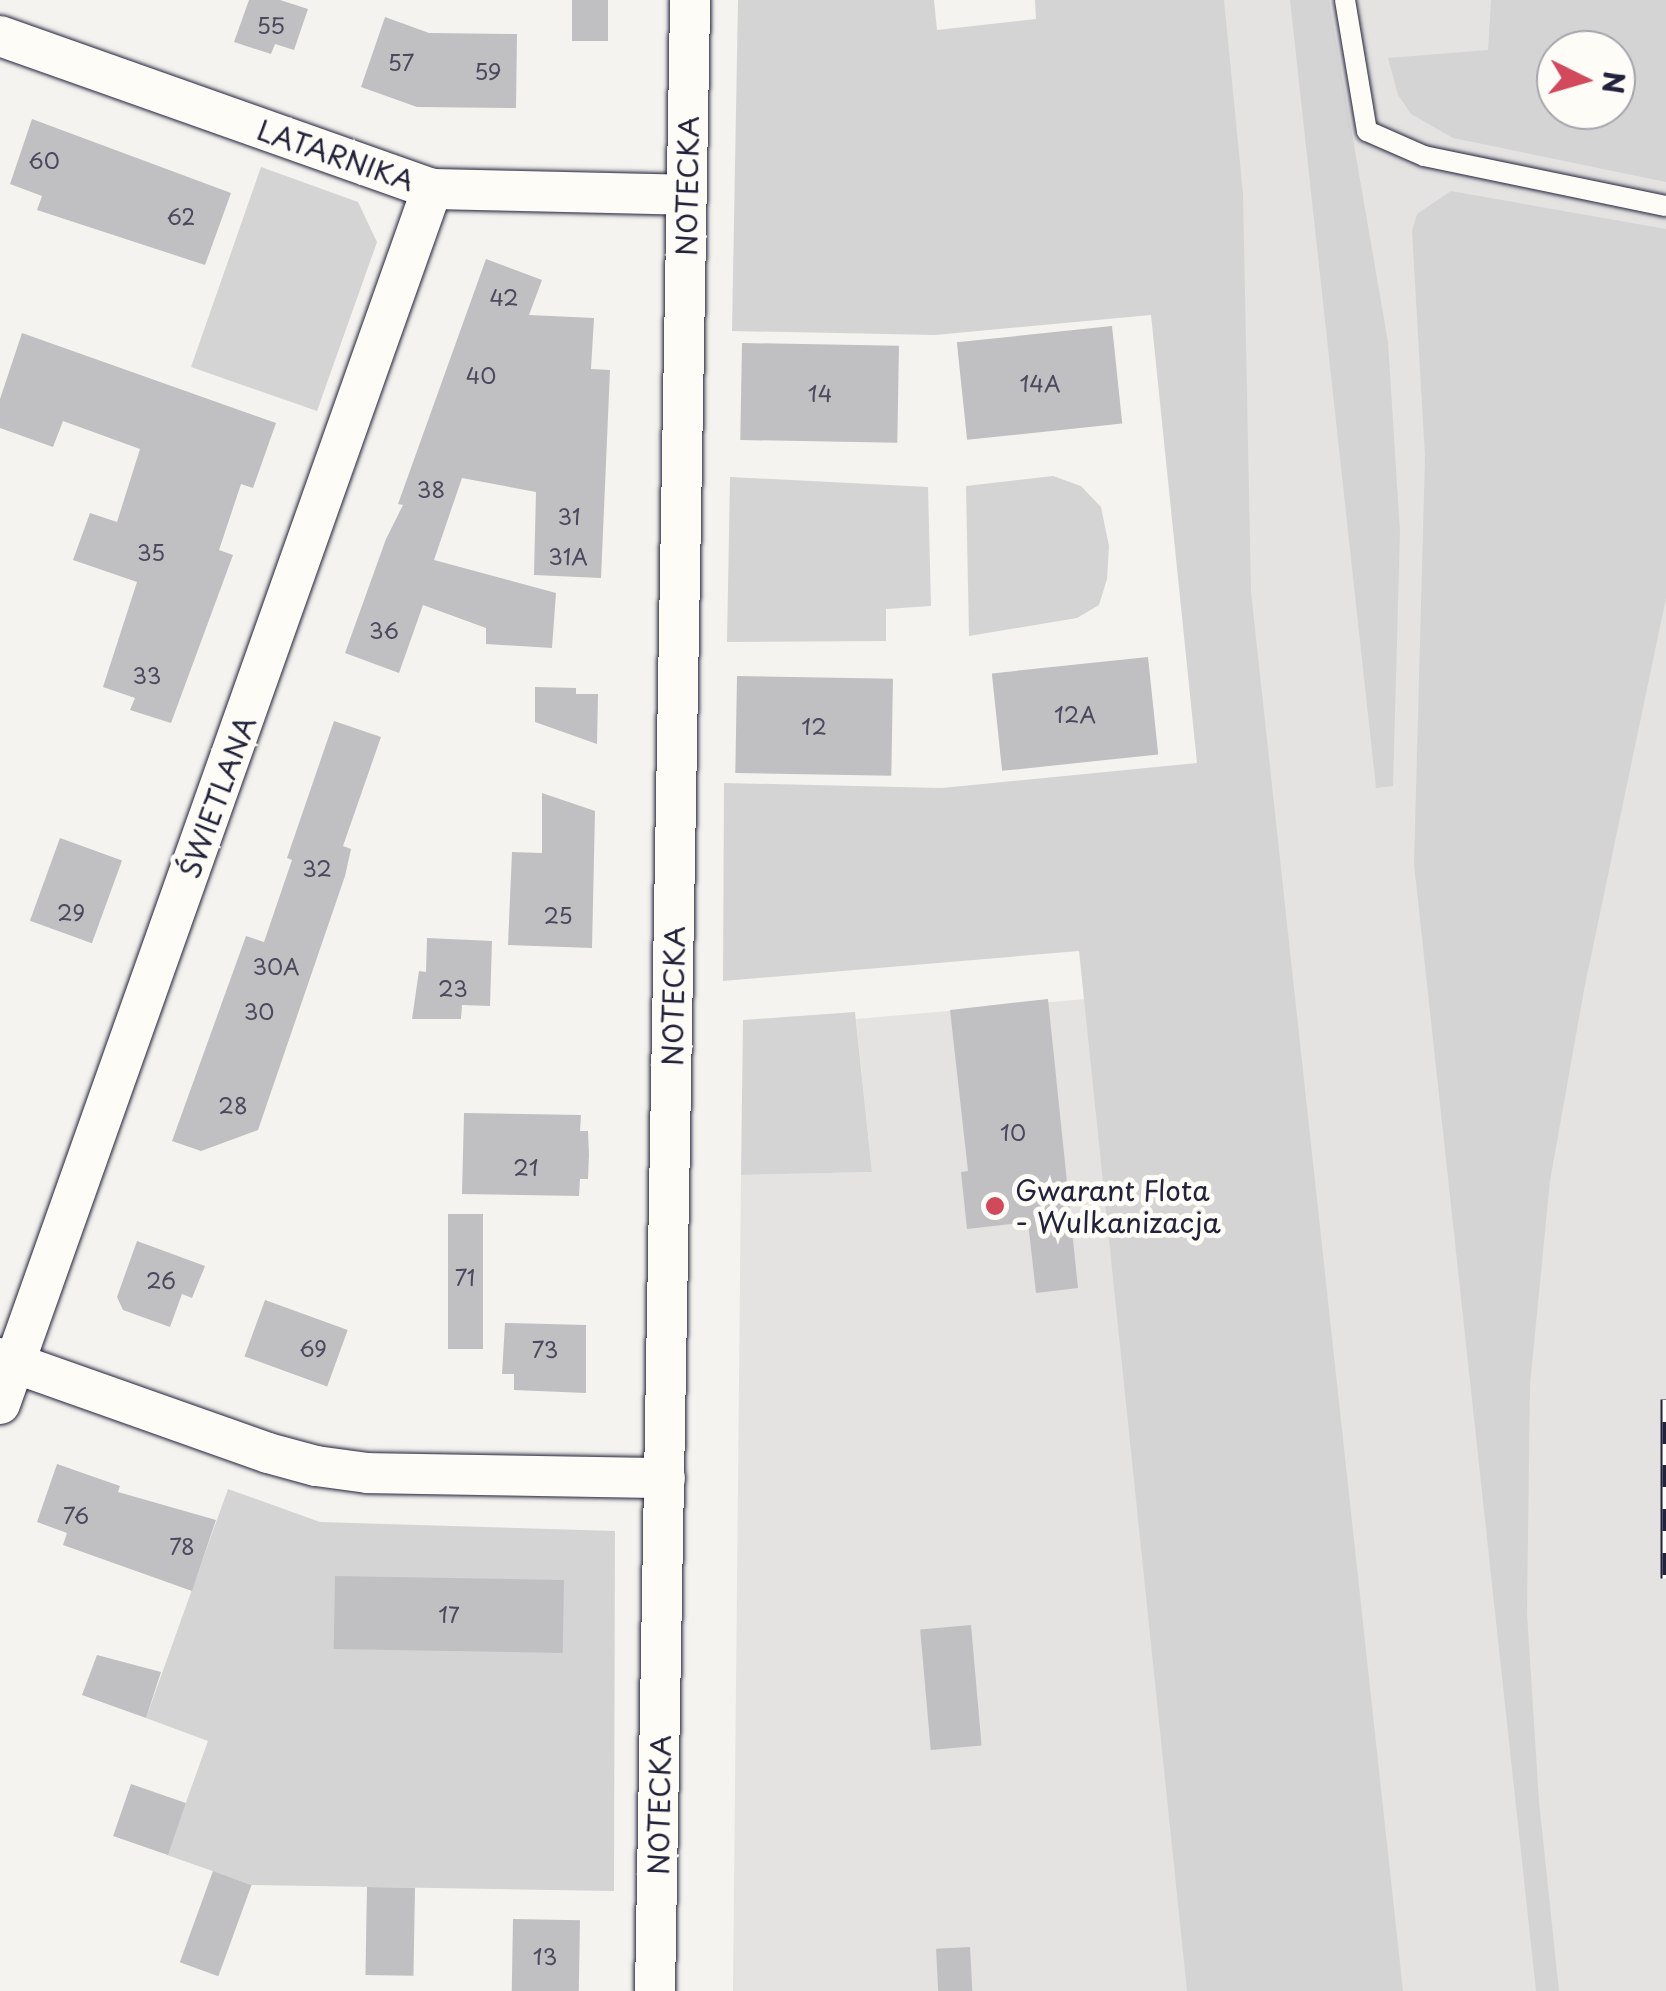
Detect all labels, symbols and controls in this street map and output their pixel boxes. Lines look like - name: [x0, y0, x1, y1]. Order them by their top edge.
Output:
- house number: 55: [257, 12, 285, 38]
- north arrow: [1536, 30, 1636, 130]
- house number: 57: [388, 49, 414, 75]
- house number: 59: [474, 58, 502, 84]
- text: N: [1592, 70, 1637, 95]
- street label: LATARNIKA: [253, 112, 419, 198]
- street label: NOTECKA: [669, 116, 705, 256]
- house number: 60: [28, 147, 60, 173]
- house number: 62: [167, 203, 195, 229]
- house number: 42: [489, 284, 519, 310]
- house number: 40: [466, 362, 496, 388]
- house number: 14A: [1019, 370, 1061, 396]
- house number: 14: [808, 380, 832, 406]
- house number: 38: [417, 476, 445, 502]
- house number: 31: [557, 503, 581, 529]
- house number: 35: [137, 539, 165, 565]
- house number: 31A: [548, 543, 588, 569]
- house number: 36: [369, 617, 399, 643]
- house number: 33: [133, 662, 161, 688]
- house number: 12A: [1054, 701, 1096, 727]
- street label: ŚWIETLANA: [172, 711, 262, 883]
- house number: 12: [801, 713, 827, 739]
- house number: 32: [302, 855, 332, 881]
- house number: 29: [57, 899, 85, 925]
- house number: 25: [543, 902, 573, 928]
- street label: NOTECKA: [655, 926, 691, 1066]
- house number: 30A: [252, 953, 300, 979]
- house number: 23: [438, 975, 468, 1001]
- house number: 30: [244, 998, 274, 1024]
- house number: 28: [218, 1092, 248, 1118]
- house number: 10: [1000, 1119, 1026, 1145]
- house number: 21: [513, 1154, 539, 1180]
- place label: Gwarant Flota - Wulkanizacja: [1015, 1173, 1221, 1239]
- marker: Gwarant Flota - Wulkanizacja: [984, 1195, 1006, 1217]
- house number: 71: [455, 1264, 475, 1290]
- house number: 26: [146, 1267, 176, 1293]
- house number: 69: [299, 1335, 327, 1361]
- house number: 73: [532, 1336, 558, 1362]
- house number: 76: [63, 1502, 89, 1528]
- house number: 78: [169, 1533, 195, 1559]
- house number: 17: [438, 1601, 460, 1627]
- street label: NOTECKA: [641, 1735, 677, 1875]
- house number: 13: [533, 1943, 557, 1969]

